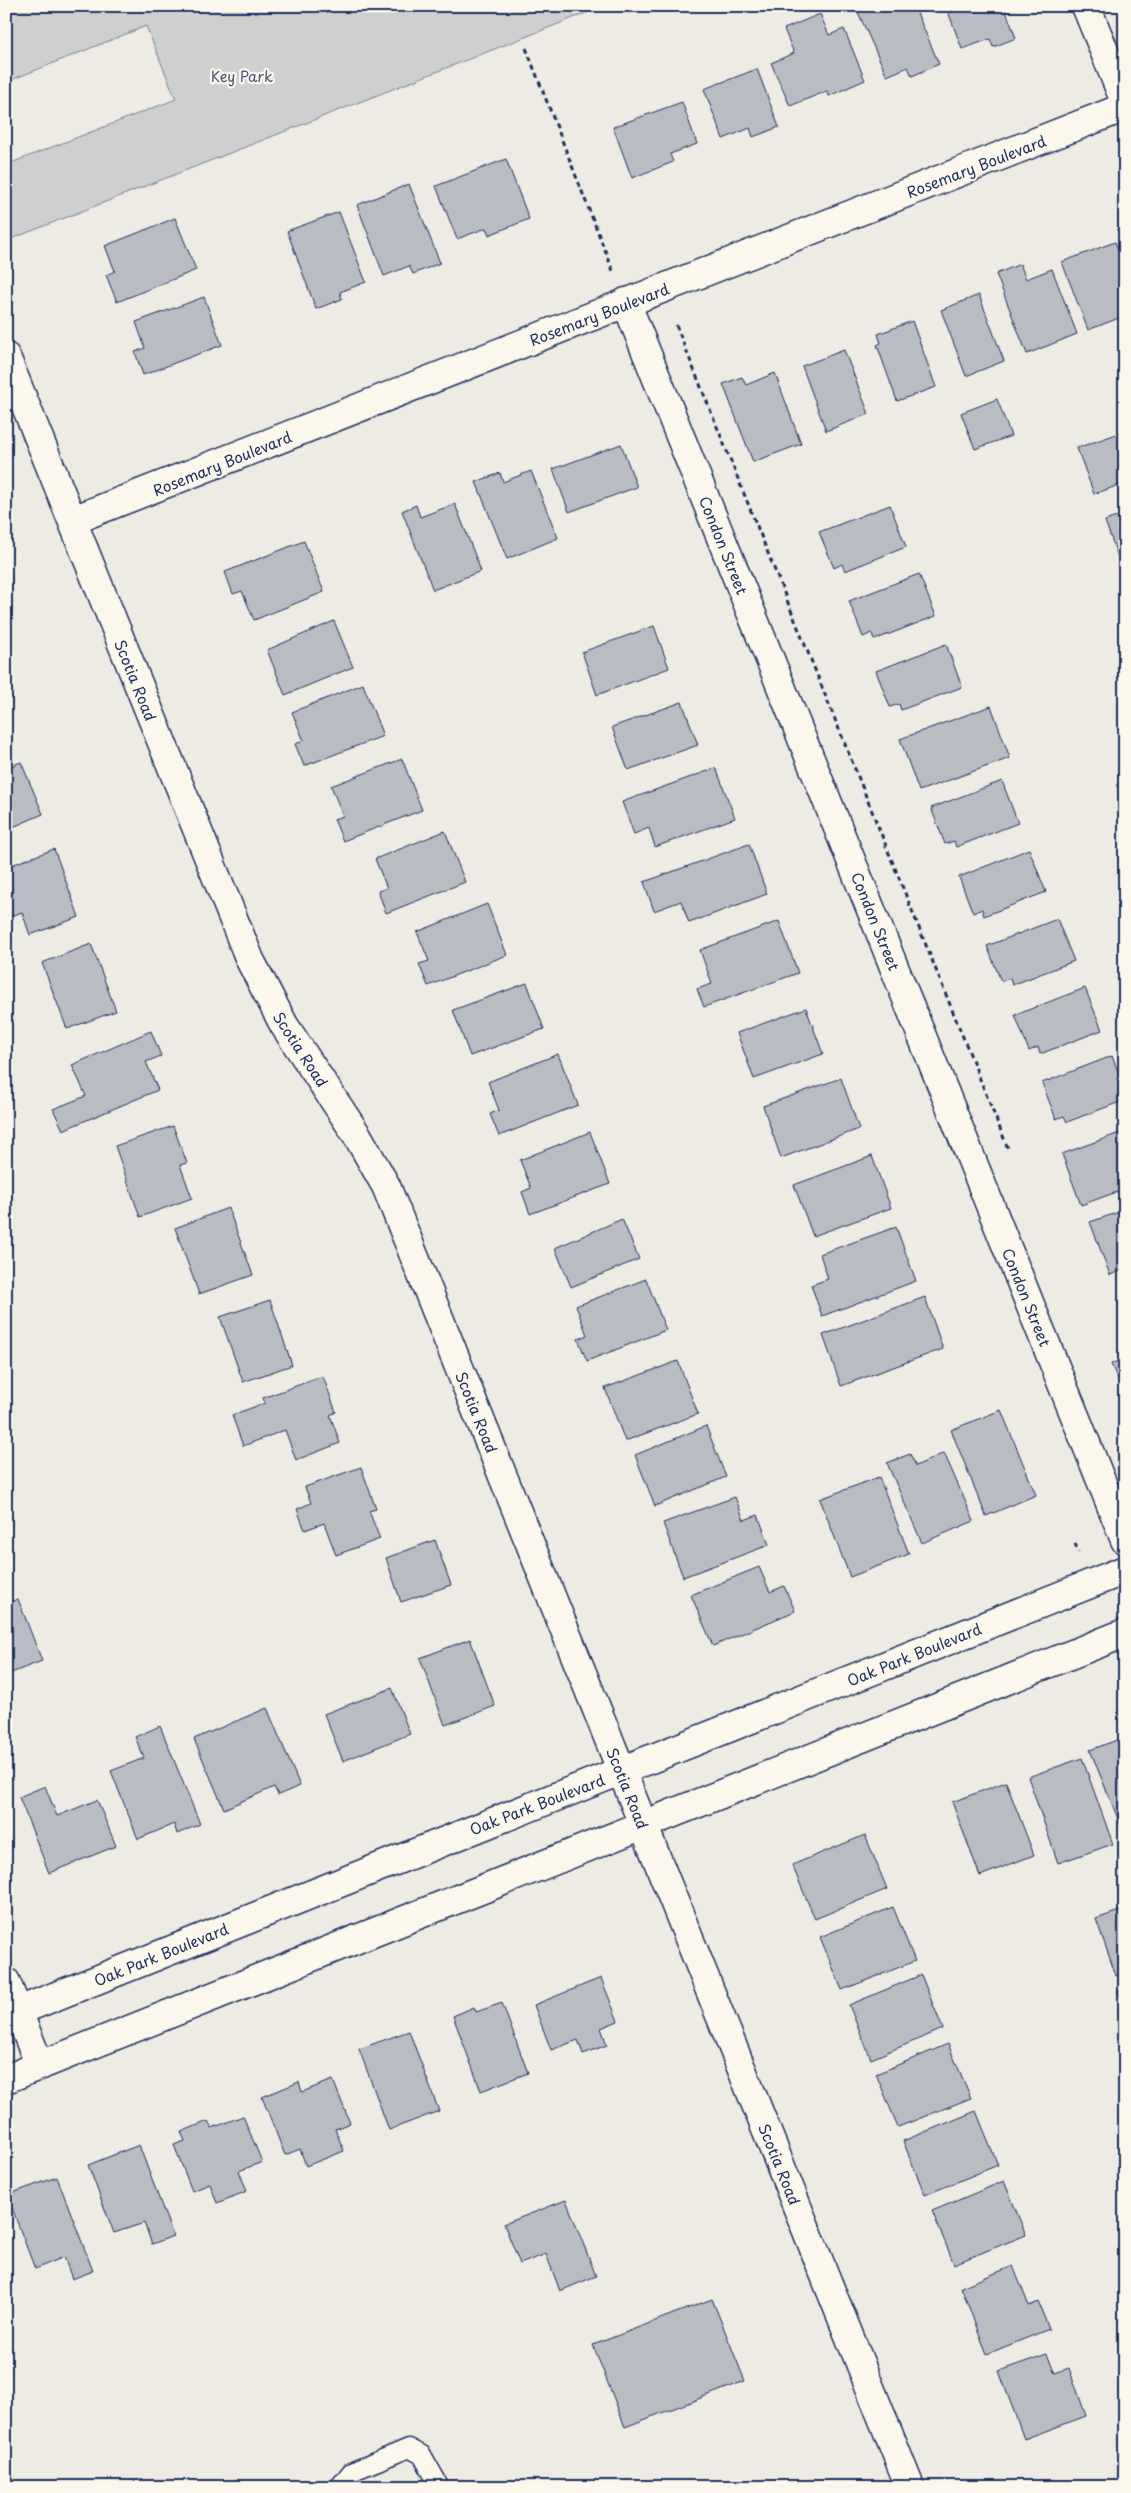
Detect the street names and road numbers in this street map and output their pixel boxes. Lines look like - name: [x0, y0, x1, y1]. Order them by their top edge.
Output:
- street label: Rosemary Boulevard: [903, 129, 1049, 203]
- street label: Rosemary Boulevard: [526, 277, 672, 351]
- street label: Rosemary Boulevard: [149, 425, 295, 501]
- street label: Condon Street: [694, 492, 754, 598]
- street label: Scotia Road: [109, 636, 163, 724]
- street label: Condon Street: [846, 868, 906, 974]
- street label: Scotia Road: [268, 1007, 334, 1091]
- street label: Condon Street: [997, 1244, 1057, 1350]
- street label: Scotia Road: [450, 1368, 504, 1456]
- street label: Oak Park Boulevard: [843, 1617, 985, 1691]
- street label: Scotia Road: [601, 1744, 655, 1832]
- street label: Oak Park Boulevard: [466, 1768, 608, 1840]
- street label: Oak Park Boulevard: [90, 1917, 232, 1991]
- street label: Scotia Road: [753, 2120, 807, 2208]

